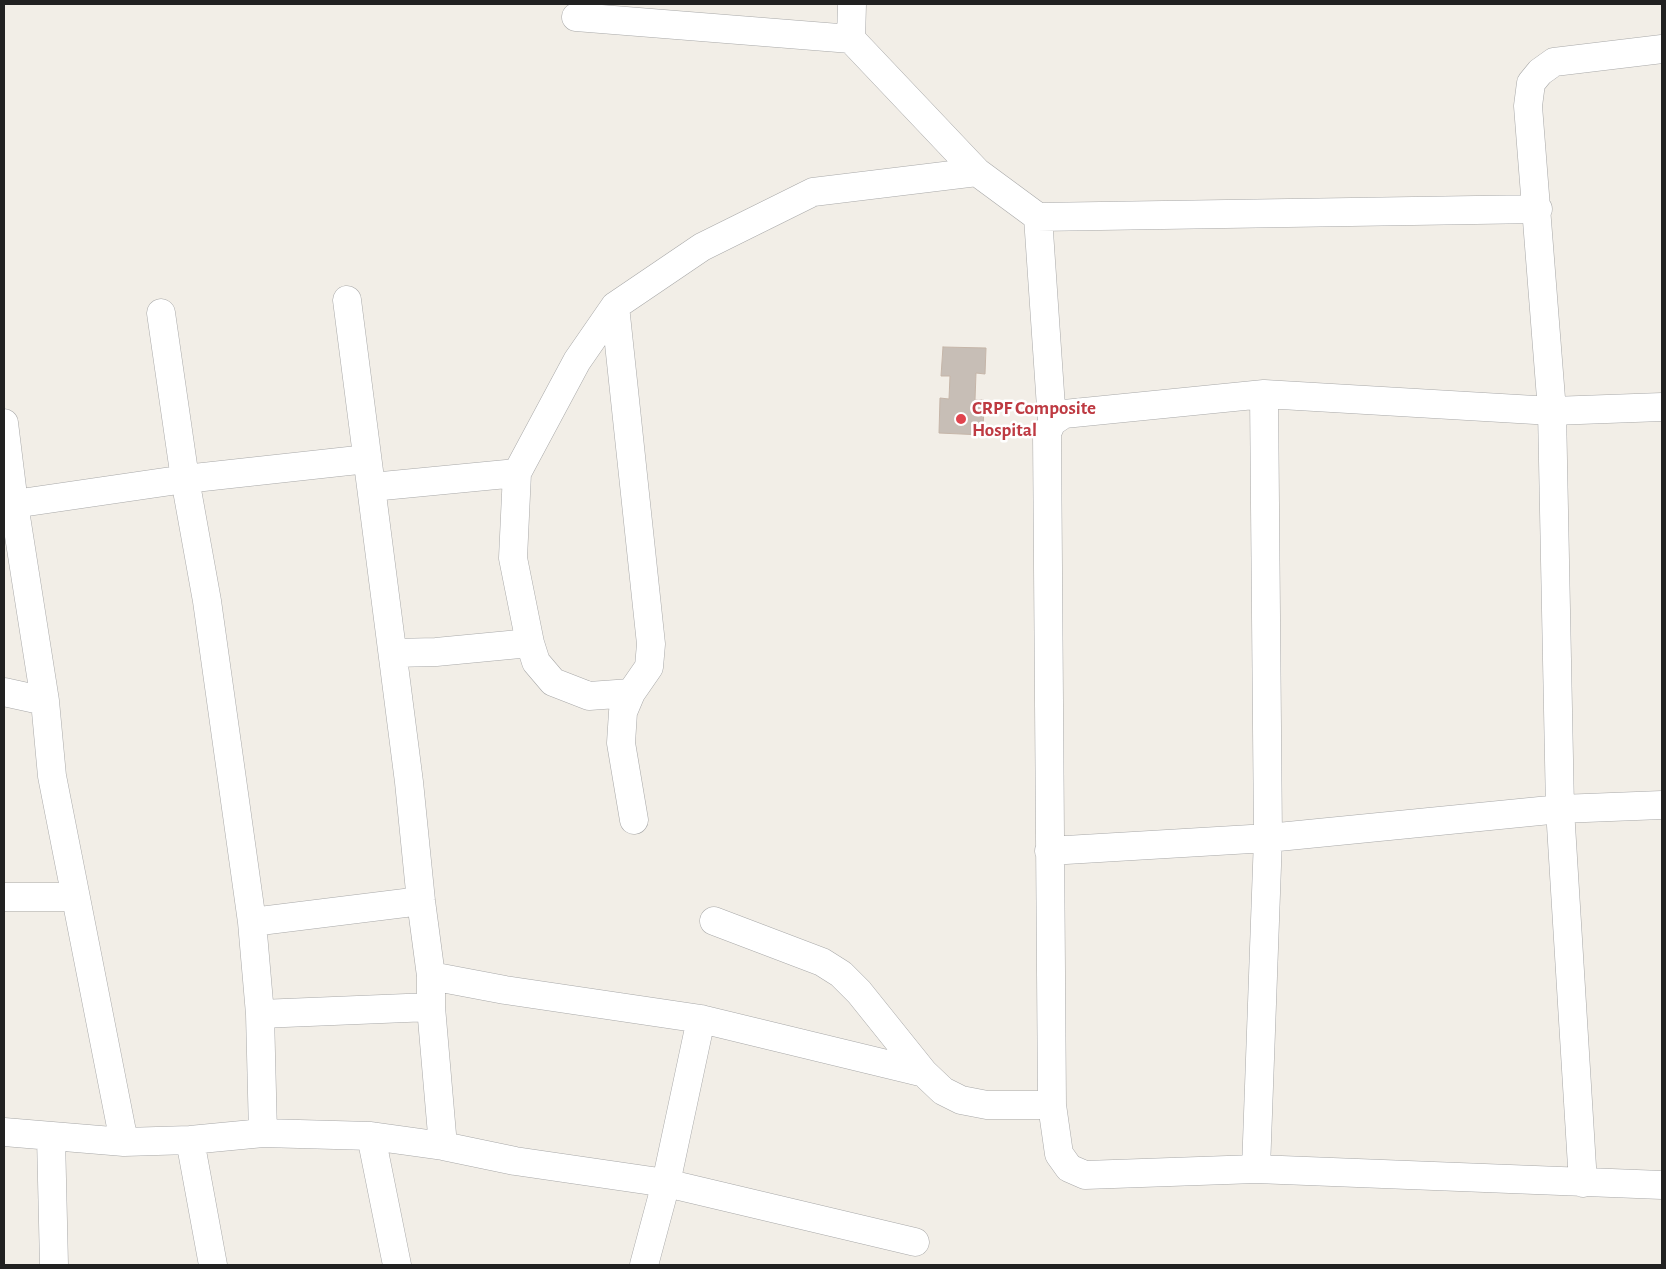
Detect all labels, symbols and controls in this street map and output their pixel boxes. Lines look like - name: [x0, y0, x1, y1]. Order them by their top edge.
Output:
- place label: CRPF Composite Hospital: [972, 397, 1096, 441]
- marker: CRPF Composite Hospital: [954, 412, 968, 426]

